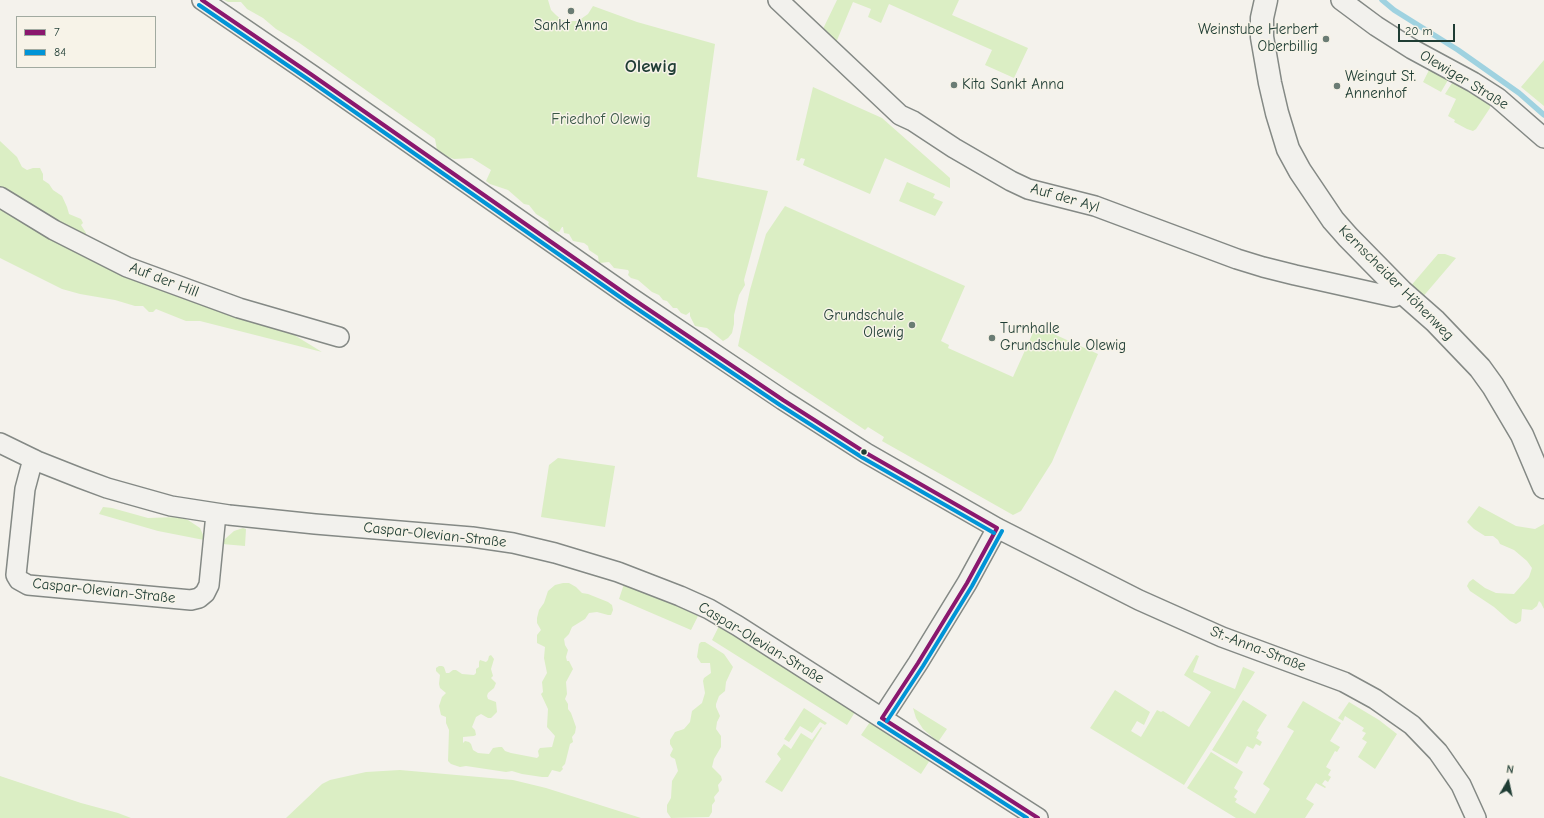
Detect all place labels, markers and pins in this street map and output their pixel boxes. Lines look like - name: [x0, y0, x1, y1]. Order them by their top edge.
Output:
- marker: Sankt Anna: [566, 6, 576, 16]
- place label: Sankt Anna: [534, 17, 608, 35]
- place label: Weinstube Herbert Oberbillig: [1198, 21, 1318, 56]
- marker: Weinstube Herbert Oberbillig: [1321, 34, 1331, 44]
- place label: Weingut St. Annenhof: [1345, 68, 1416, 103]
- place label: Kita Sankt Anna: [962, 76, 1064, 94]
- marker: Kita Sankt Anna: [949, 80, 959, 90]
- marker: Weingut St. Annenhof: [1332, 81, 1342, 91]
- place label: Grundschule Olewig: [823, 307, 904, 342]
- marker: Grundschule Olewig: [907, 320, 917, 330]
- place label: Turnhalle Grundschule Olewig: [1000, 320, 1126, 355]
- marker: Turnhalle Grundschule Olewig: [987, 333, 997, 343]
- unlabelled marker: [859, 447, 869, 457]

